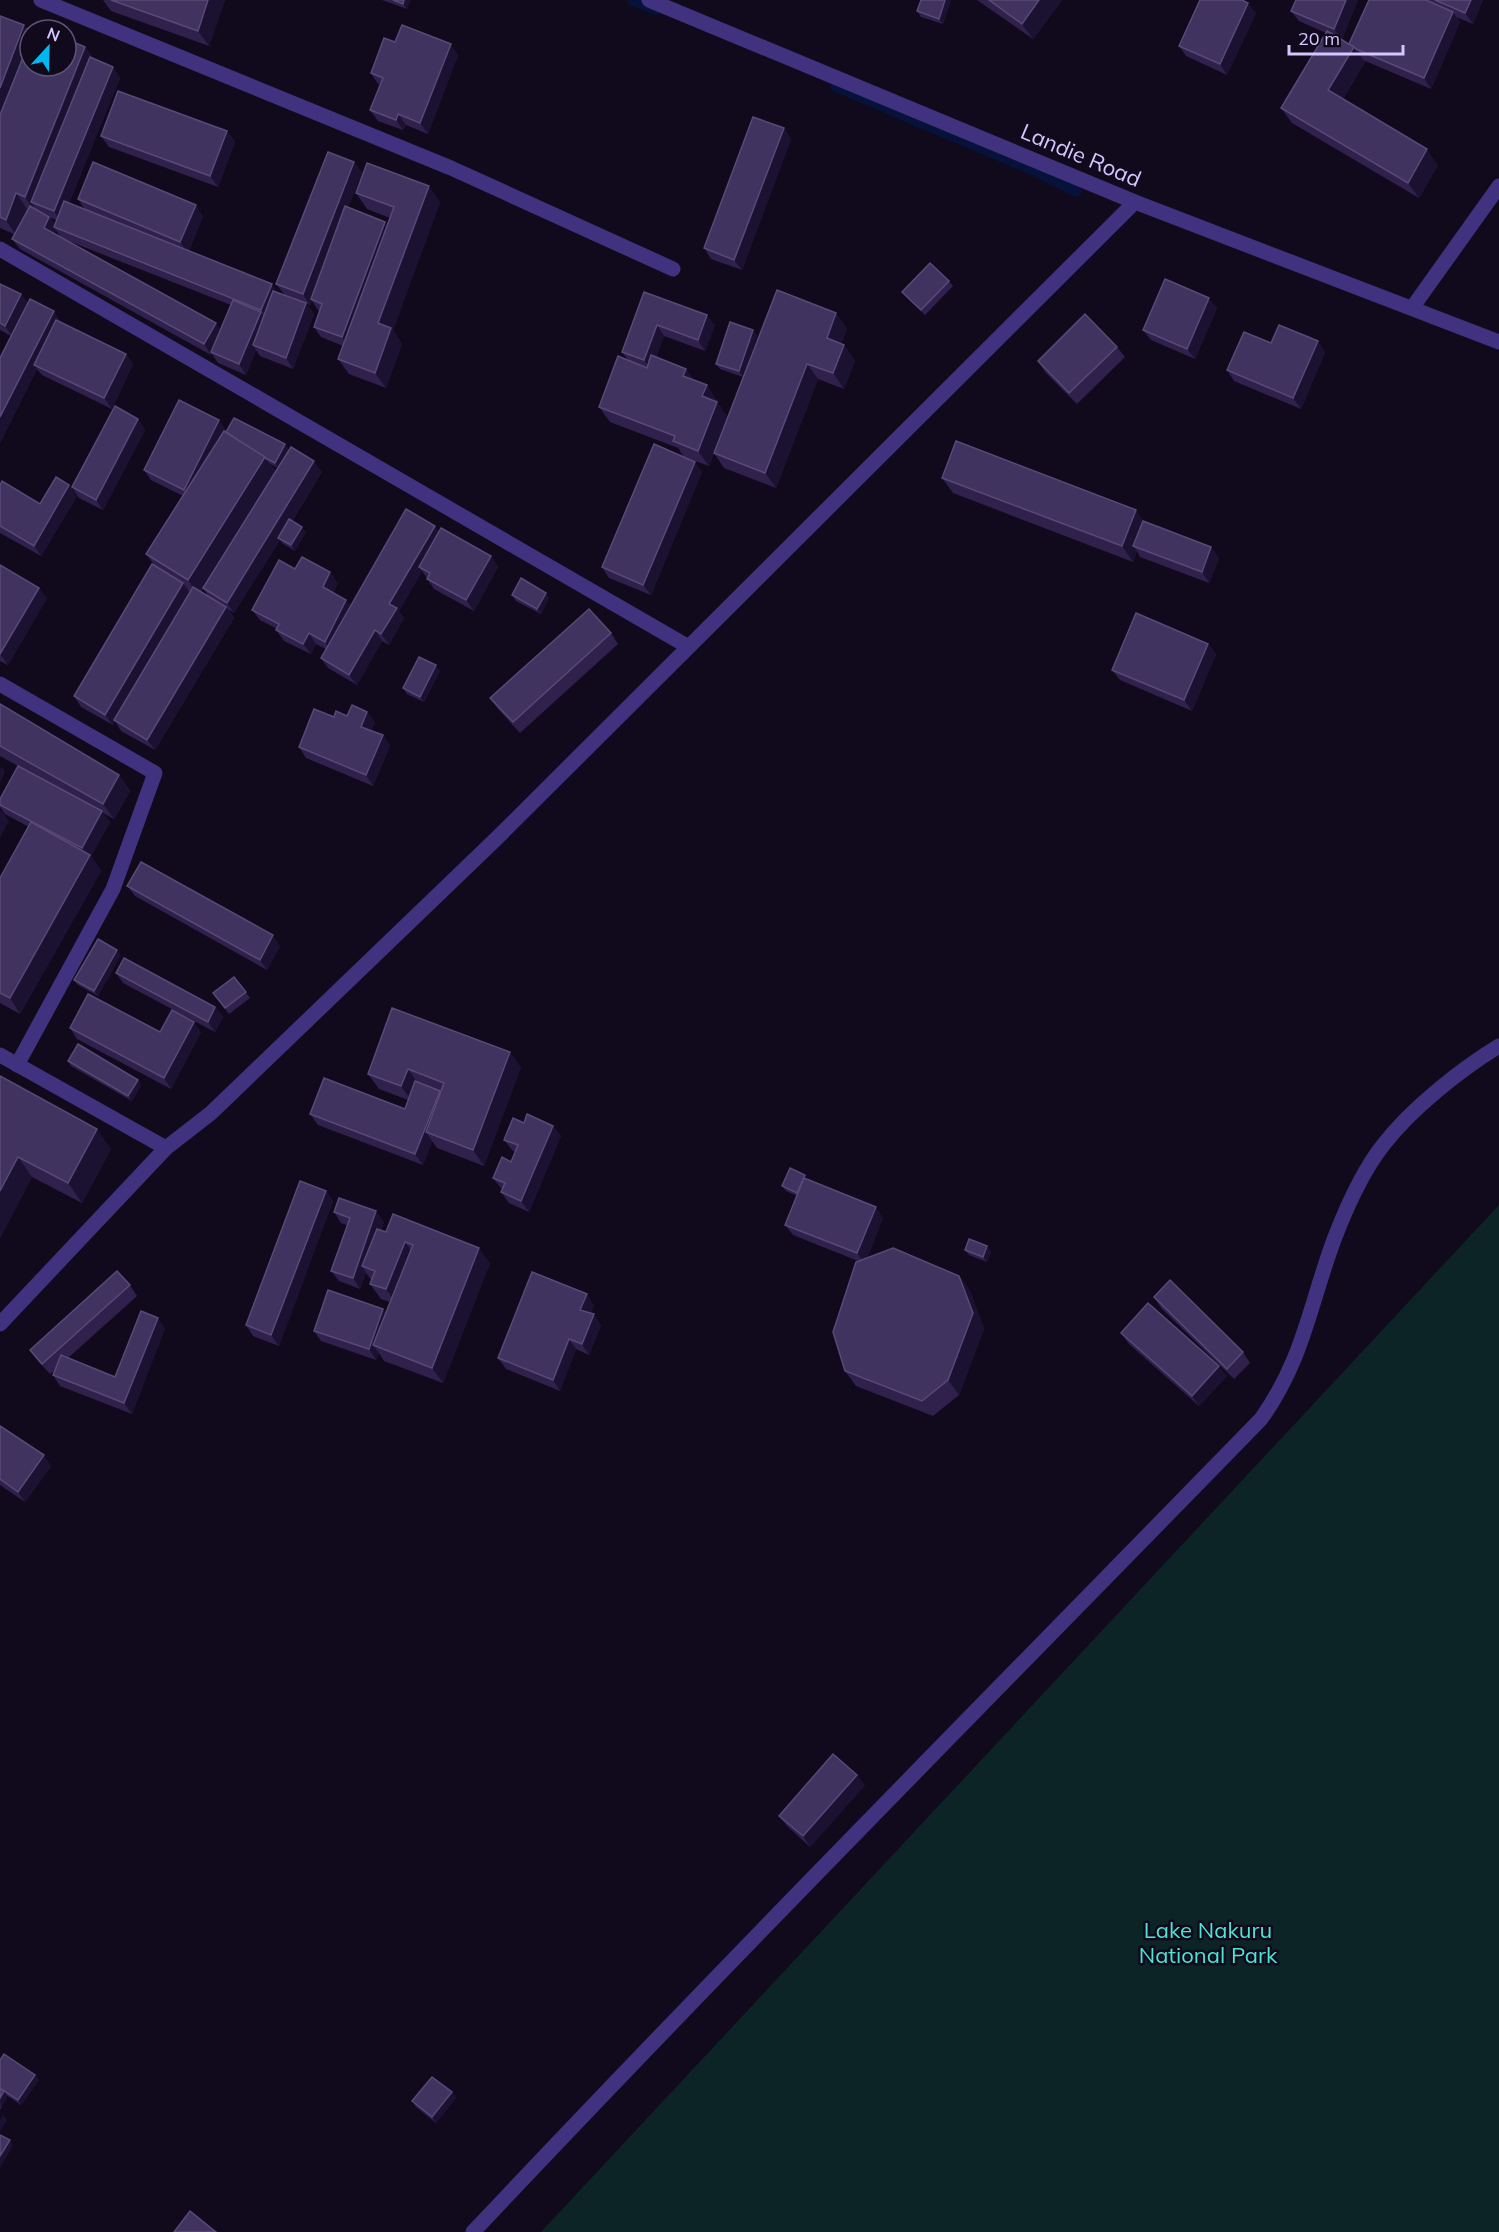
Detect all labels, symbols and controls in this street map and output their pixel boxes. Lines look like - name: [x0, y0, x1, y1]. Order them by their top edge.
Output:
- north arrow: [18, 18, 78, 78]
- scale bar: [1289, 18, 1403, 56]
- text: N: [44, 23, 63, 46]
- text: 20 m: [1298, 27, 1340, 50]
- street label: Landie Road: [1017, 117, 1145, 193]
- park label: Lake Nakuru National Park: [1139, 1916, 1278, 1969]

